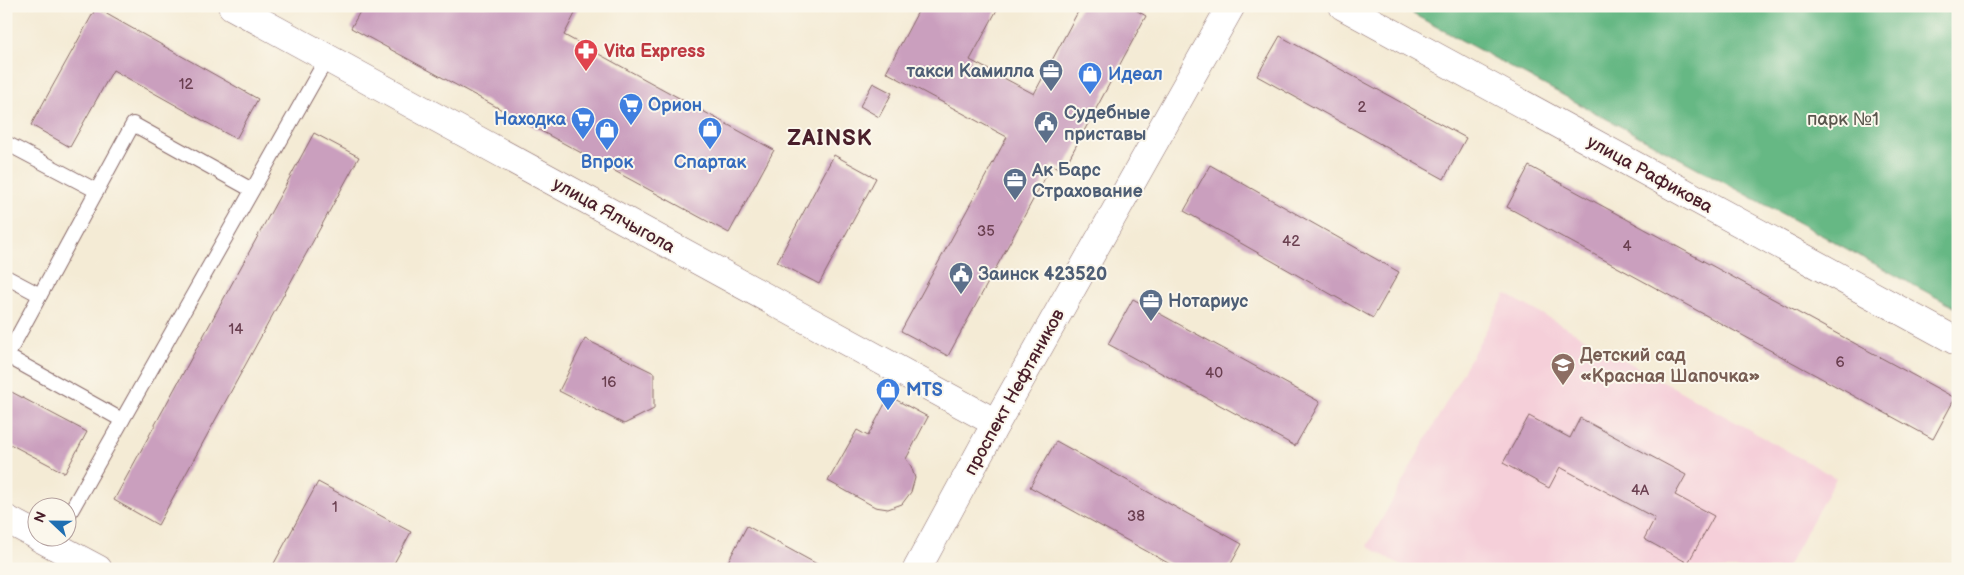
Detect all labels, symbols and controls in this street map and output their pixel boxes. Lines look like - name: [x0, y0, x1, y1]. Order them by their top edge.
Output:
- pharmacy icon: Vita Express: [573, 38, 599, 72]
- place label: Vita Express: [604, 41, 705, 62]
- office icon: такси Камилла: [1038, 58, 1064, 92]
- place label: такси Камилла: [906, 61, 1035, 82]
- shop icon: Идеал: [1077, 61, 1103, 95]
- place label: Идеал: [1108, 64, 1163, 85]
- house number: 12: [179, 75, 193, 94]
- supermarket icon: Орион: [618, 92, 644, 126]
- place label: Орион: [648, 95, 702, 116]
- house number: 2: [1358, 98, 1367, 117]
- place label: Судебные приставы: [1064, 103, 1150, 145]
- supermarket icon: Находка: [570, 106, 596, 140]
- place label: Находка: [494, 109, 567, 130]
- park label: парк №1: [1807, 109, 1879, 130]
- public building icon: Судебные приставы: [1033, 110, 1059, 144]
- shop icon: Спартак: [697, 116, 723, 150]
- shop icon: Впрок: [594, 117, 620, 151]
- district label: ZAINSK: [787, 125, 873, 152]
- street label: улица Рафикова: [1583, 131, 1717, 218]
- place label: Впрок: [581, 152, 633, 173]
- place label: Спартак: [674, 152, 746, 173]
- place label: Ак Барс Страхование: [1031, 160, 1143, 202]
- office icon: Ак Барс Страхование: [1002, 167, 1028, 201]
- street label: улица Ялчыгола: [549, 173, 679, 258]
- house number: 35: [977, 222, 995, 241]
- house number: 42: [1282, 232, 1300, 251]
- house number: 4: [1622, 237, 1632, 256]
- public building icon: Заинск 423520: [948, 261, 974, 295]
- place label: Заинск 423520: [978, 264, 1107, 285]
- office icon: Нотариус: [1138, 288, 1164, 322]
- place label: Нотариус: [1168, 291, 1248, 312]
- street label: проспект Нефтяников: [960, 305, 1069, 479]
- house number: 14: [229, 320, 243, 339]
- place label: Детский сад «Красная Шапочка»: [1580, 345, 1760, 387]
- school or university icon: Детский сад «Красная Шапочка»: [1550, 352, 1576, 386]
- house number: 6: [1835, 353, 1845, 372]
- house number: 40: [1205, 364, 1223, 383]
- house number: 16: [602, 373, 616, 392]
- shop icon: MTS: [875, 377, 901, 411]
- place label: MTS: [906, 380, 943, 401]
- house number: 4А: [1631, 481, 1650, 500]
- north arrow: [28, 498, 78, 548]
- house number: 1: [332, 498, 338, 517]
- house number: 38: [1127, 507, 1145, 526]
- text: N: [31, 509, 50, 525]

